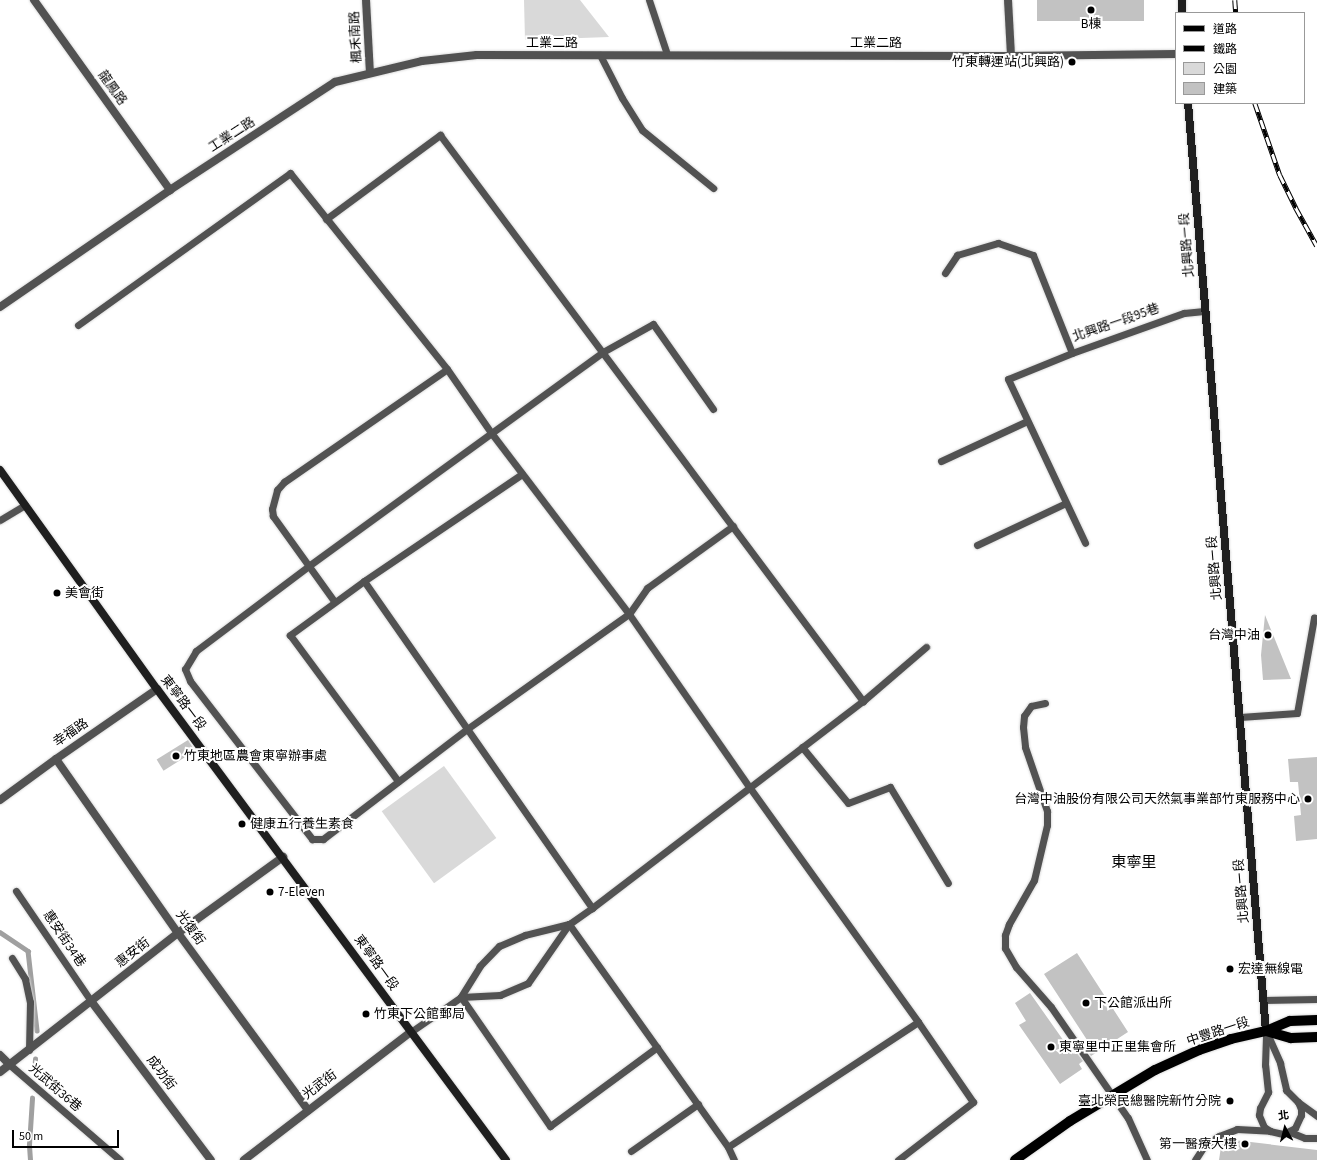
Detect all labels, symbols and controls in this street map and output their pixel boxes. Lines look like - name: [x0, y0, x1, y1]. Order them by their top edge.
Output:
- marker: B棟: [1086, 5, 1096, 15]
- street label: 楓禾南路: [347, 11, 365, 63]
- legend: [1175, 12, 1305, 104]
- place label: B棟: [1081, 16, 1101, 32]
- text: 道路: [1213, 21, 1237, 38]
- street label: 工業二路: [526, 35, 578, 51]
- street label: 工業二路: [850, 35, 902, 51]
- text: 鐵路: [1213, 41, 1237, 58]
- place label: 竹東轉運站(北興路): [952, 54, 1064, 70]
- marker: 竹東轉運站(北興路): [1067, 57, 1077, 67]
- text: 公園: [1213, 61, 1237, 78]
- street label: 龍鳳路: [94, 68, 130, 108]
- text: 建築: [1213, 81, 1237, 98]
- street label: 工業二路: [206, 114, 258, 156]
- street label: 北興路ㄧ段: [1176, 212, 1198, 278]
- street label: 北興路一段95巷: [1070, 301, 1162, 345]
- street label: 北興路ㄧ段: [1204, 535, 1226, 601]
- place label: 美會街: [65, 585, 104, 601]
- marker: 美會街: [52, 588, 62, 598]
- place label: 台灣中油: [1208, 627, 1260, 643]
- marker: 台灣中油: [1263, 630, 1273, 640]
- street label: 東寧路一段: [157, 672, 209, 734]
- street label: 幸福路: [50, 716, 92, 750]
- place label: 竹東地區農會東寧辦事處: [184, 748, 327, 764]
- marker: 竹東地區農會東寧辦事處: [171, 751, 181, 761]
- place label: 台灣中油股份有限公司天然氣事業部竹東服務中心: [1014, 791, 1300, 807]
- marker: 台灣中油股份有限公司天然氣事業部竹東服務中心: [1303, 794, 1313, 804]
- place label: 健康五行養生素食: [250, 816, 354, 832]
- marker: 健康五行養生素食: [237, 819, 247, 829]
- district label: 東寧里: [1112, 854, 1156, 872]
- street label: 北興路ㄧ段: [1231, 858, 1253, 924]
- place label: 7-Eleven: [278, 884, 325, 900]
- marker: 7-Eleven: [265, 887, 275, 897]
- street label: 惠安街34巷: [39, 908, 89, 970]
- street label: 光復街: [172, 908, 208, 948]
- street label: 東寧路一段: [351, 932, 401, 994]
- street label: 惠安街: [113, 935, 153, 971]
- place label: 宏達無線電: [1238, 961, 1303, 977]
- marker: 宏達無線電: [1225, 964, 1235, 974]
- place label: 下公館派出所: [1094, 995, 1172, 1011]
- marker: 下公館派出所: [1081, 998, 1091, 1008]
- place label: 竹東下公館郵局: [374, 1006, 465, 1022]
- marker: 竹東下公館郵局: [361, 1009, 371, 1019]
- street label: 中豐路一段: [1185, 1015, 1251, 1049]
- place label: 東寧里中正里集會所: [1059, 1039, 1176, 1055]
- marker: 東寧里中正里集會所: [1046, 1042, 1056, 1052]
- street label: 成功街: [143, 1053, 179, 1093]
- street label: 光武街36巷: [25, 1061, 85, 1115]
- street label: 光武街: [300, 1067, 340, 1103]
- place label: 臺北榮民總醫院新竹分院: [1078, 1093, 1221, 1109]
- marker: 臺北榮民總醫院新竹分院: [1224, 1095, 1236, 1107]
- text: 北: [1277, 1107, 1290, 1124]
- north arrow: [1265, 1108, 1305, 1148]
- scale bar: [14, 1122, 121, 1148]
- text: 50 m: [19, 1128, 43, 1145]
- place label: 第一醫療大樓: [1159, 1136, 1237, 1152]
- marker: 第一醫療大樓: [1240, 1139, 1250, 1149]

